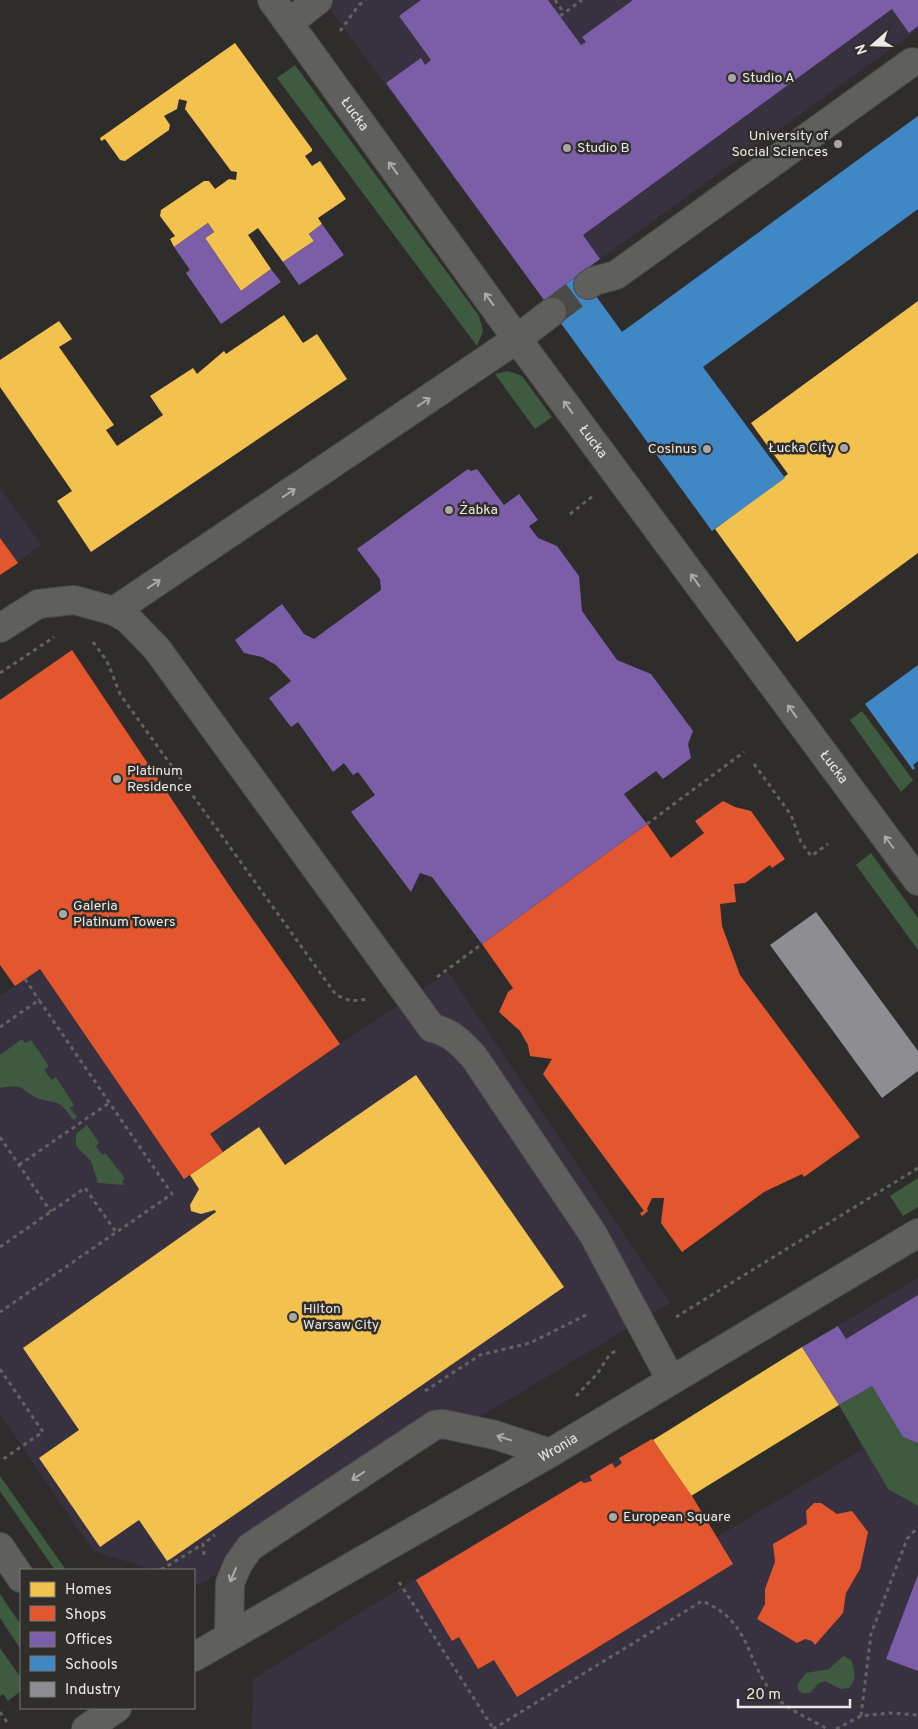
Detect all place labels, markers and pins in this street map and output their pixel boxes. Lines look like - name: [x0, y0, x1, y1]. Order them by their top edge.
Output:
- place label: Studio A: [742, 70, 794, 87]
- marker: Studio A: [726, 72, 738, 84]
- place label: University of Social Sciences: [731, 128, 828, 161]
- marker: University of Social Sciences: [832, 138, 844, 150]
- place label: Studio B: [577, 140, 630, 157]
- marker: Studio B: [561, 142, 573, 154]
- place label: Łucka City: [769, 440, 834, 457]
- place label: Cosinus: [648, 441, 697, 458]
- marker: Łucka City: [838, 442, 850, 454]
- marker: Cosinus: [701, 443, 713, 455]
- place label: Żabka: [459, 501, 498, 519]
- marker: Żabka: [443, 504, 455, 516]
- place label: Platinum Residence: [127, 763, 192, 796]
- marker: Platinum Residence: [111, 773, 123, 785]
- place label: Galeria Platinum Towers: [73, 898, 176, 931]
- marker: Galeria Platinum Towers: [57, 908, 69, 920]
- place label: Hilton Warsaw City: [303, 1301, 379, 1334]
- marker: Hilton Warsaw City: [287, 1311, 299, 1323]
- place label: European Square: [623, 1509, 731, 1526]
- marker: European Square: [607, 1511, 619, 1523]

